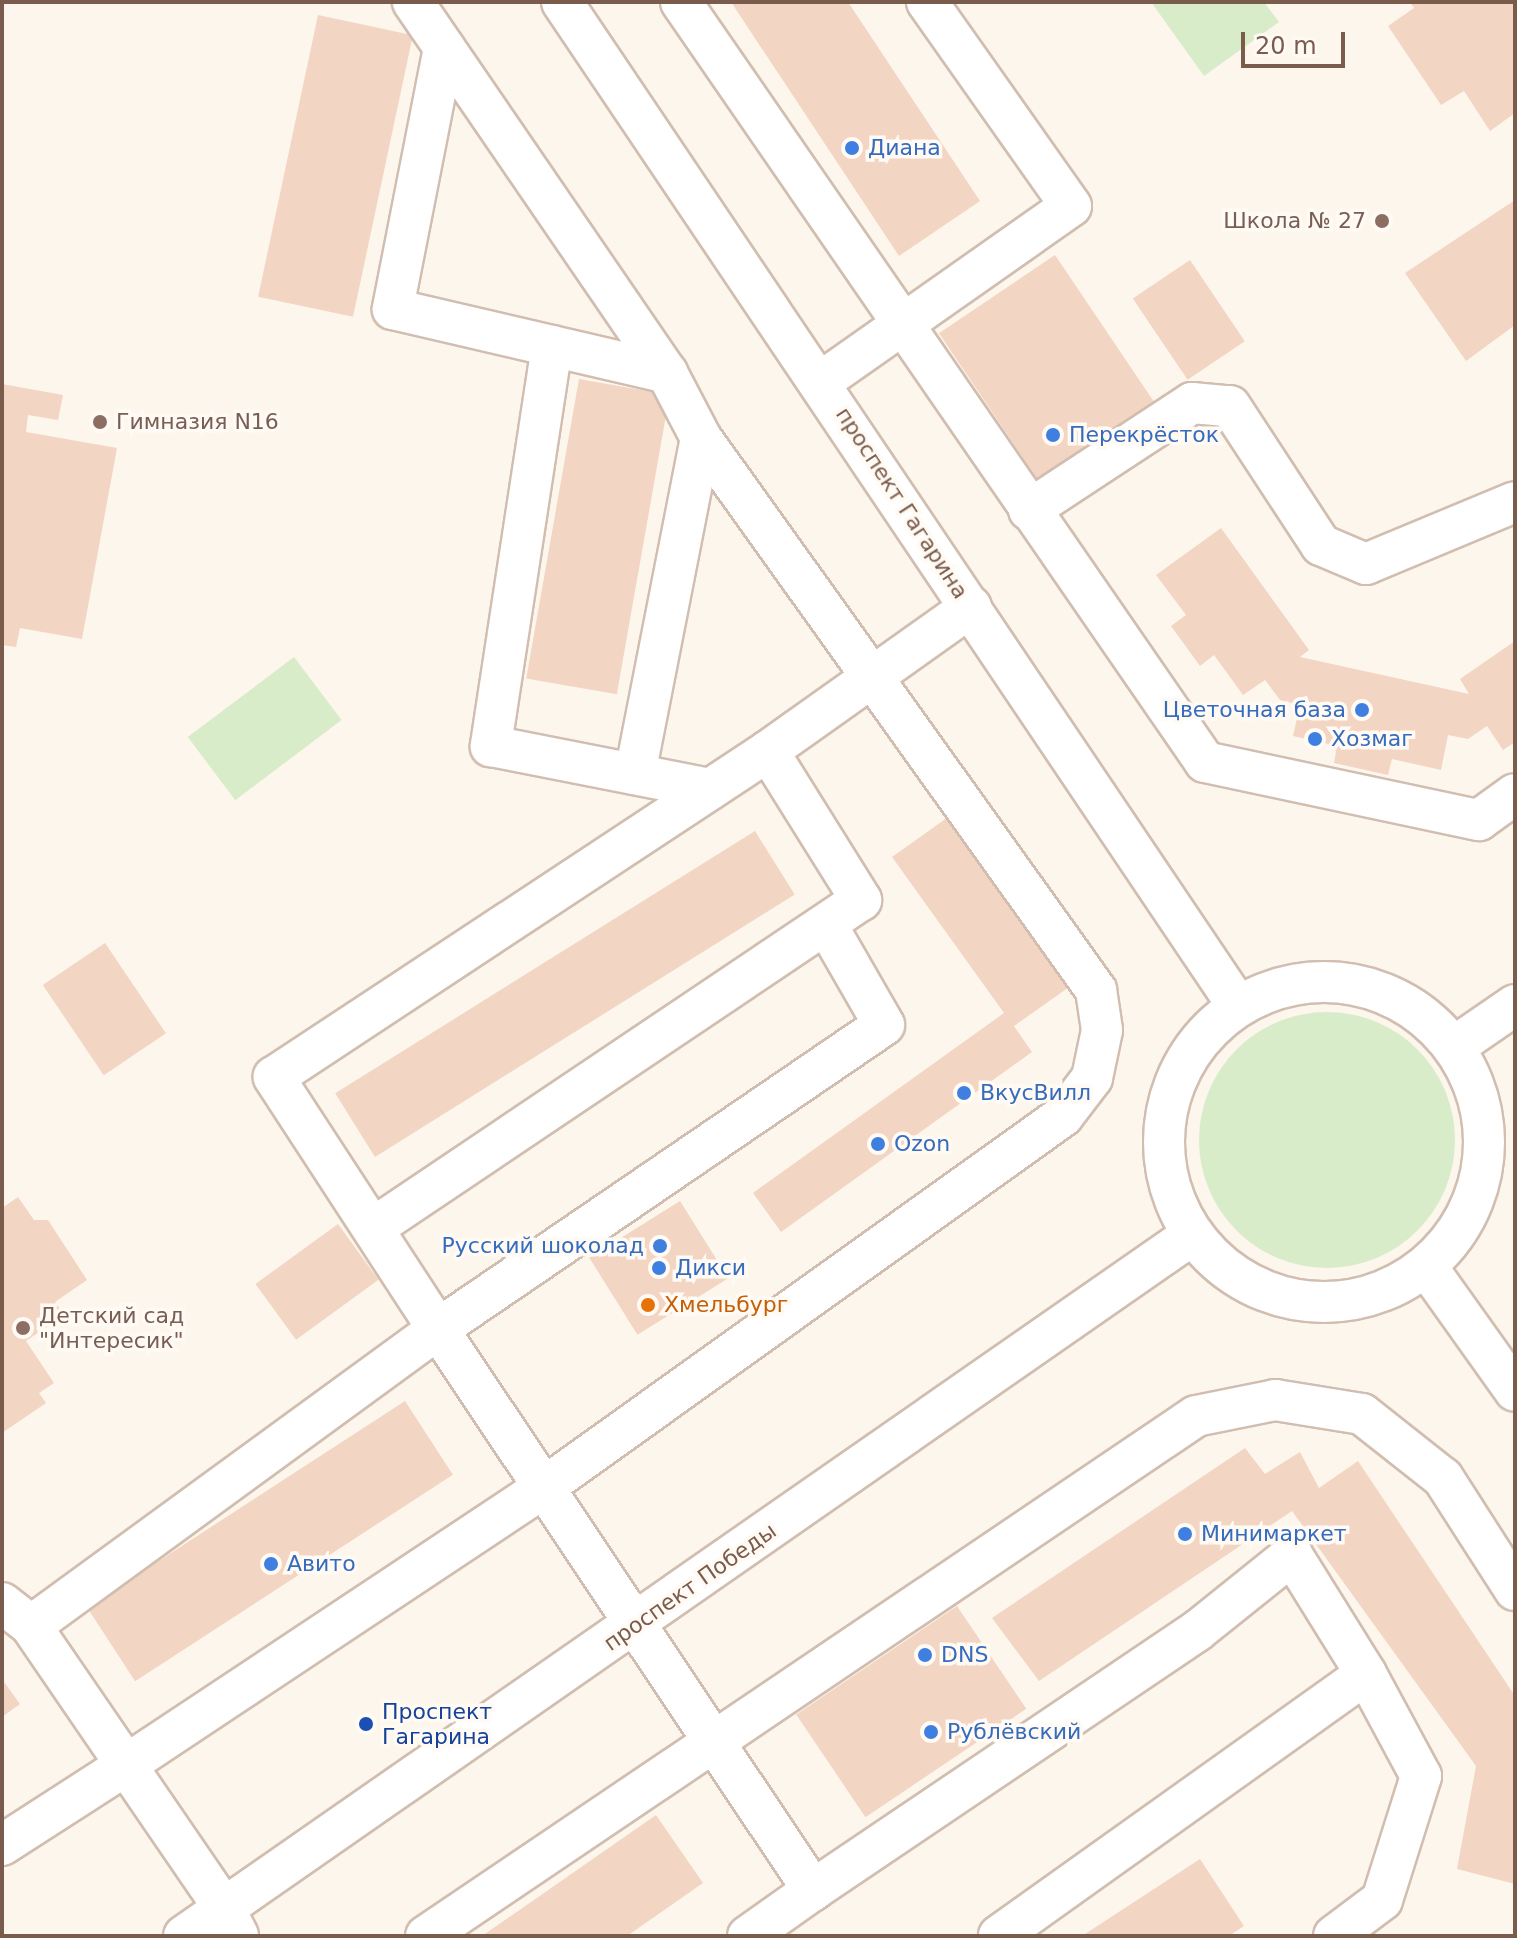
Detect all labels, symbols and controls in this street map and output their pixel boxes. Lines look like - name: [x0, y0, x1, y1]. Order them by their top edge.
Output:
- scale bar: [1245, 16, 1349, 66]
- text: 20 m: [1255, 32, 1317, 60]
- place label: Диана: [868, 135, 941, 161]
- marker: Диана: [843, 139, 861, 157]
- place label: Школа № 27: [1223, 208, 1366, 234]
- marker: Школа № 27: [1373, 212, 1391, 230]
- street label: проспект Гагарина: [830, 402, 974, 604]
- place label: Гимназия N16: [116, 409, 279, 435]
- marker: Гимназия N16: [91, 413, 109, 431]
- place label: Перекрёсток: [1069, 422, 1219, 448]
- marker: Перекрёсток: [1044, 426, 1062, 444]
- place label: Цветочная база: [1163, 697, 1346, 723]
- marker: Цветочная база: [1353, 701, 1371, 719]
- place label: Хозмаг: [1331, 726, 1413, 752]
- marker: Хозмаг: [1306, 730, 1324, 748]
- place label: ВкусВилл: [980, 1080, 1091, 1106]
- marker: ВкусВилл: [955, 1084, 973, 1102]
- place label: Ozon: [894, 1131, 950, 1157]
- marker: Ozon: [869, 1135, 887, 1153]
- place label: Русский шоколад: [442, 1233, 644, 1259]
- marker: Русский шоколад: [651, 1237, 669, 1255]
- place label: Дикси: [675, 1255, 746, 1281]
- marker: Дикси: [650, 1259, 668, 1277]
- place label: Хмельбург: [664, 1292, 788, 1318]
- marker: Хмельбург: [639, 1296, 657, 1314]
- place label: Детский сад "Интересик": [39, 1302, 184, 1354]
- marker: Детский сад "Интересик": [14, 1319, 32, 1337]
- street label: проспект Победы: [599, 1518, 781, 1656]
- place label: Минимаркет: [1201, 1521, 1347, 1547]
- marker: Минимаркет: [1176, 1525, 1194, 1543]
- place label: Авито: [287, 1551, 356, 1577]
- marker: Авито: [262, 1555, 280, 1573]
- place label: DNS: [941, 1642, 988, 1668]
- marker: DNS: [916, 1646, 934, 1664]
- place label: Проспект Гагарина: [382, 1698, 492, 1750]
- marker: Проспект Гагарина: [357, 1715, 375, 1733]
- place label: Рублёвский: [947, 1719, 1081, 1745]
- marker: Рублёвский: [922, 1723, 940, 1741]

